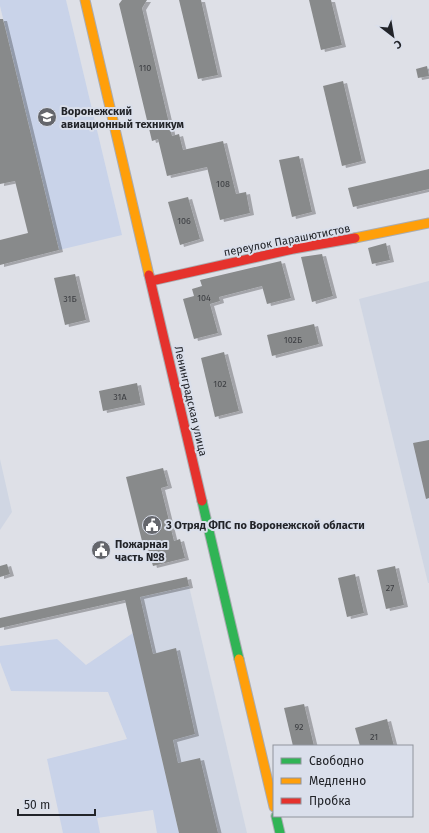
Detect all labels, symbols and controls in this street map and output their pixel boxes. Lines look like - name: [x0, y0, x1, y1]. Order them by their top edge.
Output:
- north arrow: [373, 16, 413, 56]
- text: С: [391, 37, 404, 52]
- house number: 110: [139, 63, 151, 73]
- place label: Воронежский авиационный техникум: [61, 105, 185, 131]
- school or university icon: Воронежский авиационный техникум: [36, 106, 58, 128]
- house number: 108: [216, 179, 230, 189]
- house number: 106: [177, 216, 191, 226]
- street label: переулок Парашютистов: [223, 222, 352, 259]
- house number: 104: [197, 293, 211, 303]
- house number: 31Б: [63, 294, 77, 304]
- house number: 102Б: [284, 335, 302, 345]
- street label: Ленинградская улица: [172, 345, 210, 457]
- house number: 102: [213, 379, 227, 389]
- house number: 31А: [113, 392, 127, 402]
- public building icon: 3 Отряд ФПС по Воронежской области: [141, 514, 163, 536]
- place label: 3 Отряд ФПС по Воронежской области: [165, 519, 365, 532]
- place label: Пожарная часть №8: [115, 538, 168, 564]
- public building icon: Пожарная часть №8: [90, 539, 112, 561]
- house number: 27: [386, 583, 394, 593]
- house number: 92: [295, 722, 303, 732]
- house number: 21: [370, 732, 378, 742]
- legend: [273, 745, 413, 817]
- text: Свободно: [309, 754, 364, 768]
- text: Медленно: [309, 774, 366, 788]
- scale bar: [18, 791, 95, 817]
- text: Пробка: [309, 794, 351, 808]
- text: 50 m: [24, 798, 50, 812]

